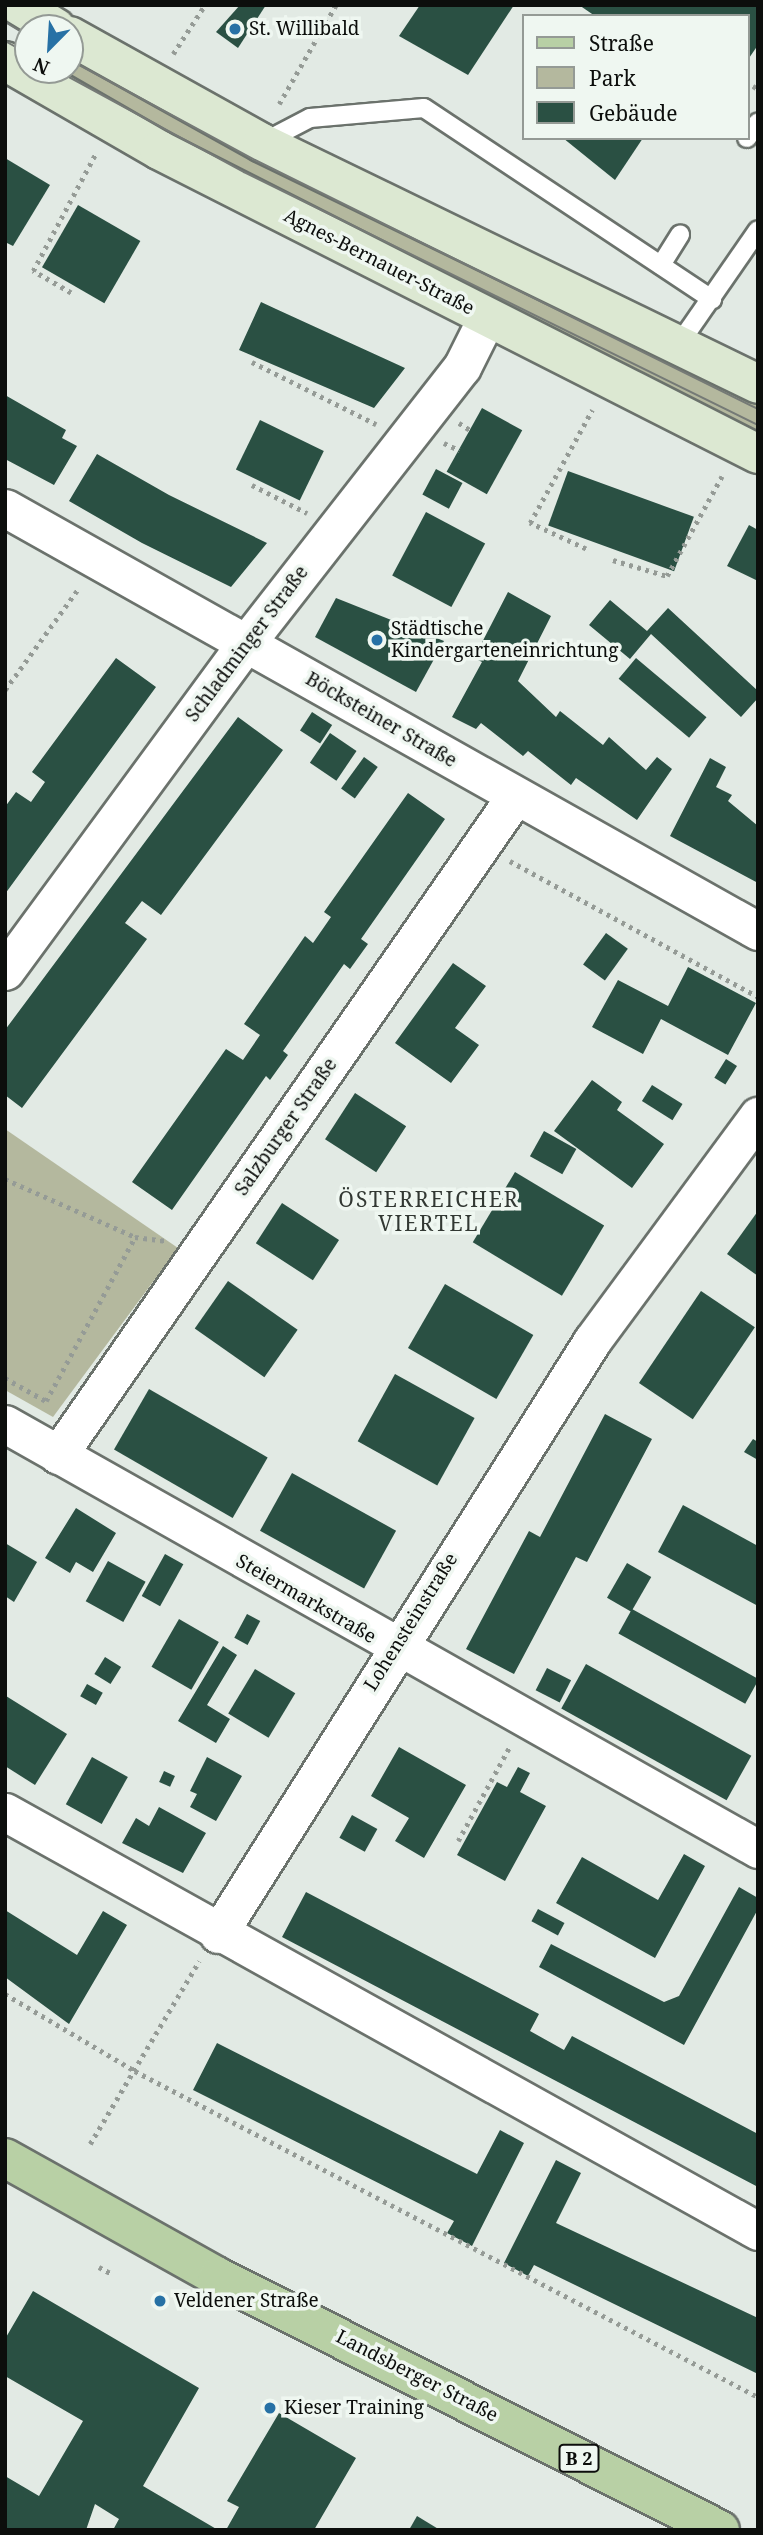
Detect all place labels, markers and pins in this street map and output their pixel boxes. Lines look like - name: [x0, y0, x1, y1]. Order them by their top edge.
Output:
- place label: St. Willibald: [249, 18, 359, 40]
- marker: St. Willibald: [227, 21, 243, 37]
- place label: Städtische Kindergarteneinrichtung: [391, 618, 619, 662]
- marker: Städtische Kindergarteneinrichtung: [369, 632, 385, 648]
- place label: Veldener Straße: [174, 2290, 319, 2312]
- marker: Veldener Straße: [152, 2293, 168, 2309]
- place label: Kieser Training: [284, 2397, 424, 2419]
- marker: Kieser Training: [262, 2400, 278, 2416]

